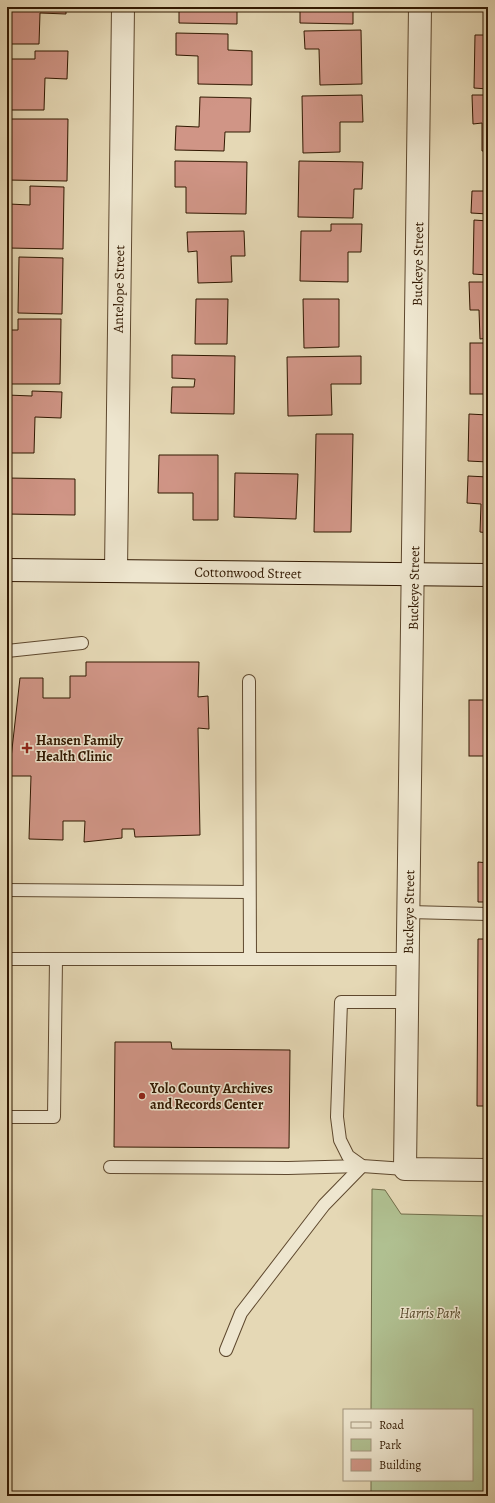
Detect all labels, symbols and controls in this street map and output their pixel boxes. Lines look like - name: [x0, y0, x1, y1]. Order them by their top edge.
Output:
- street label: Buckeye Street: [408, 221, 428, 306]
- street label: Antelope Street: [109, 245, 129, 334]
- street label: Buckeye Street: [404, 545, 424, 630]
- street label: Cottonwood Street: [194, 563, 302, 583]
- place label: Hansen Family Health Clinic: [36, 731, 123, 766]
- marker: Hansen Family Health Clinic: [21, 742, 33, 754]
- street label: Buckeye Street: [399, 869, 419, 954]
- place label: Yolo County Archives and Records Center: [149, 1079, 273, 1114]
- marker: Yolo County Archives and Records Center: [137, 1091, 147, 1101]
- park label: Harris Park: [399, 1304, 461, 1323]
- legend: [343, 1409, 473, 1481]
- text: Road: [379, 1417, 405, 1433]
- text: Park: [379, 1437, 402, 1453]
- text: Building: [379, 1457, 421, 1473]

